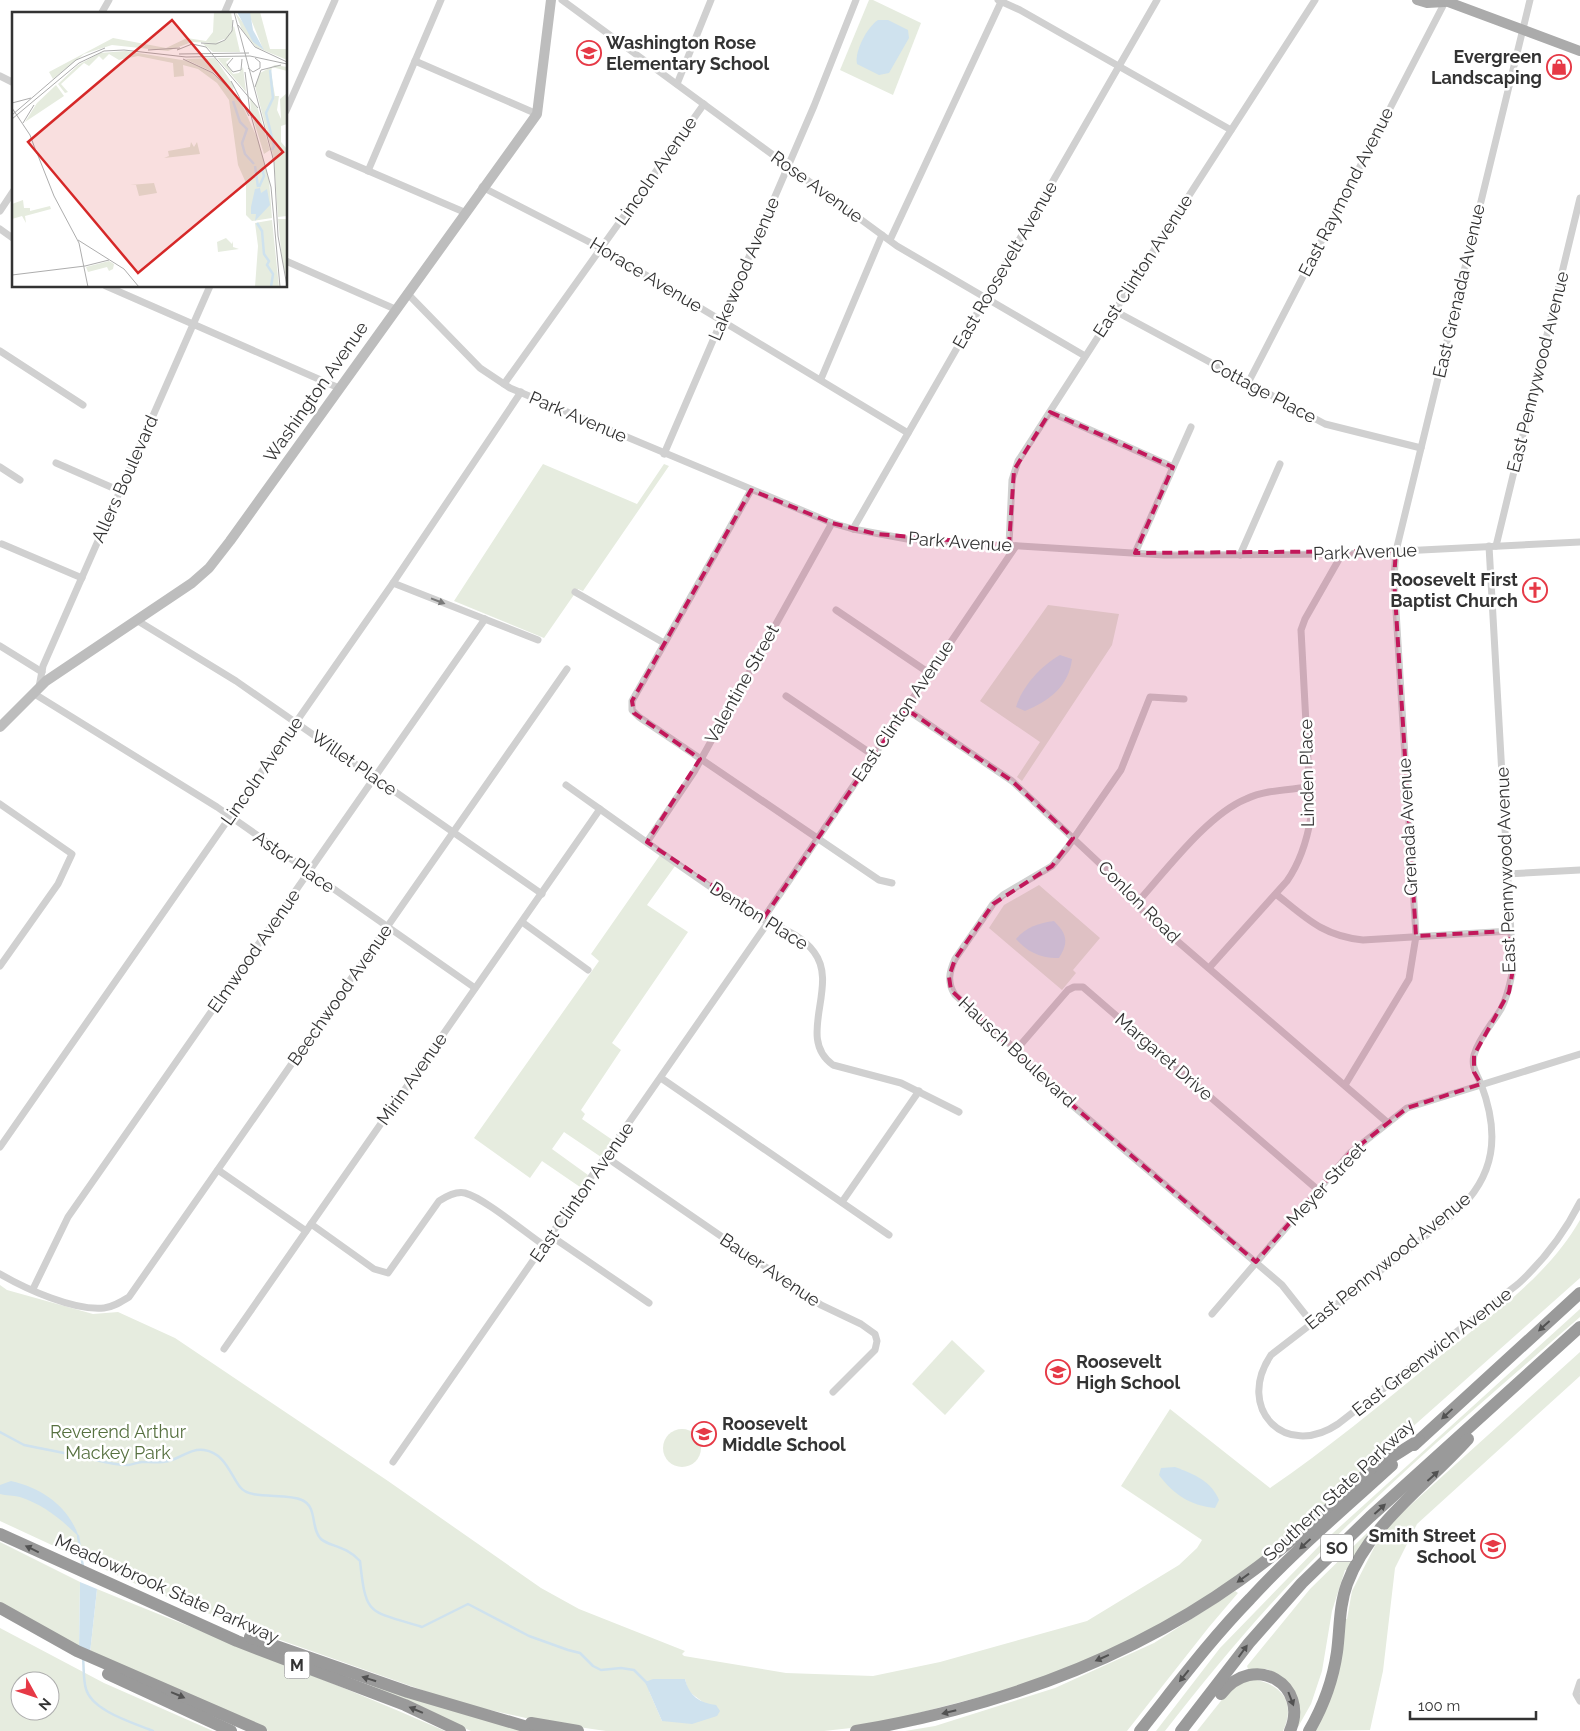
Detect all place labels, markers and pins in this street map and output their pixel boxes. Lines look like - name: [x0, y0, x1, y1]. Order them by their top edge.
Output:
- place label: Washington Rose Elementary School: [606, 32, 770, 74]
- school or university icon: Washington Rose Elementary School: [576, 40, 602, 66]
- place label: Evergreen Landscaping: [1431, 46, 1542, 88]
- shop icon: Evergreen Landscaping: [1546, 54, 1572, 80]
- place label: Roosevelt First Baptist Church: [1390, 569, 1518, 611]
- church icon: Roosevelt First Baptist Church: [1522, 577, 1548, 603]
- place label: Roosevelt High School: [1076, 1351, 1180, 1393]
- school or university icon: Roosevelt High School: [1045, 1359, 1071, 1385]
- place label: Roosevelt Middle School: [722, 1413, 846, 1455]
- school or university icon: Roosevelt Middle School: [691, 1421, 717, 1447]
- place label: Smith Street School: [1369, 1525, 1476, 1567]
- school or university icon: Smith Street School: [1480, 1533, 1506, 1559]

